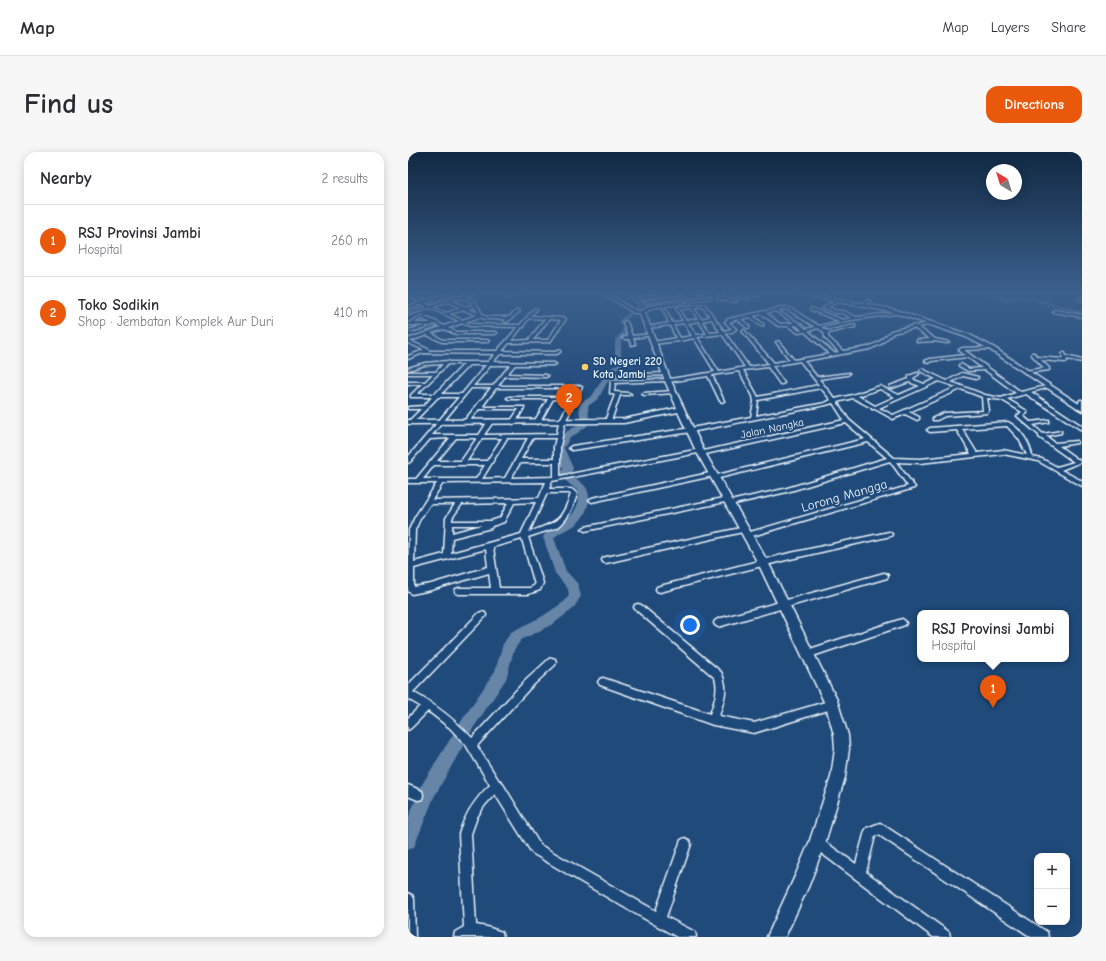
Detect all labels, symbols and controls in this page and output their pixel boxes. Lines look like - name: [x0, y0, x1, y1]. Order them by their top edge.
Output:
- text: Map: [20, 17, 55, 39]
- text: Map: [942, 19, 969, 36]
- text: Layers: [991, 19, 1029, 36]
- text: Share: [1051, 19, 1086, 36]
- button: Directions: [986, 86, 1082, 123]
- text: Find us: [24, 88, 113, 120]
- north arrow: [986, 164, 1022, 200]
- text: Nearby: [40, 169, 91, 188]
- text: 2 results: [321, 171, 368, 186]
- text: RSJ Provinsi Jambi: [78, 224, 201, 242]
- text: 1: [50, 233, 56, 248]
- text: 260 m: [331, 233, 368, 248]
- text: Hospital: [78, 242, 122, 257]
- text: Toko Sodikin: [78, 296, 159, 314]
- text: 2: [50, 305, 56, 320]
- text: 410 m: [334, 305, 368, 320]
- text: Shop · Jembatan Komplek Aur Duri: [78, 314, 274, 329]
- place label: SD Negeri 220 Kota Jambi: [593, 355, 662, 381]
- marker: SD Negeri 220 Kota Jambi: [580, 362, 590, 372]
- pin: 2: [556, 384, 582, 417]
- street label: Jalan Nangka: [739, 415, 805, 442]
- street label: Lorong Mangga: [799, 476, 889, 515]
- popup: [917, 610, 1069, 662]
- your location: [680, 615, 700, 635]
- text: RSJ Provinsi Jambi: [932, 620, 1054, 638]
- text: Hospital: [932, 638, 976, 653]
- pin: 1: [980, 675, 1006, 708]
- map controls: [1034, 853, 1070, 925]
- button: +: [1034, 853, 1070, 889]
- button: −: [1034, 889, 1070, 925]

